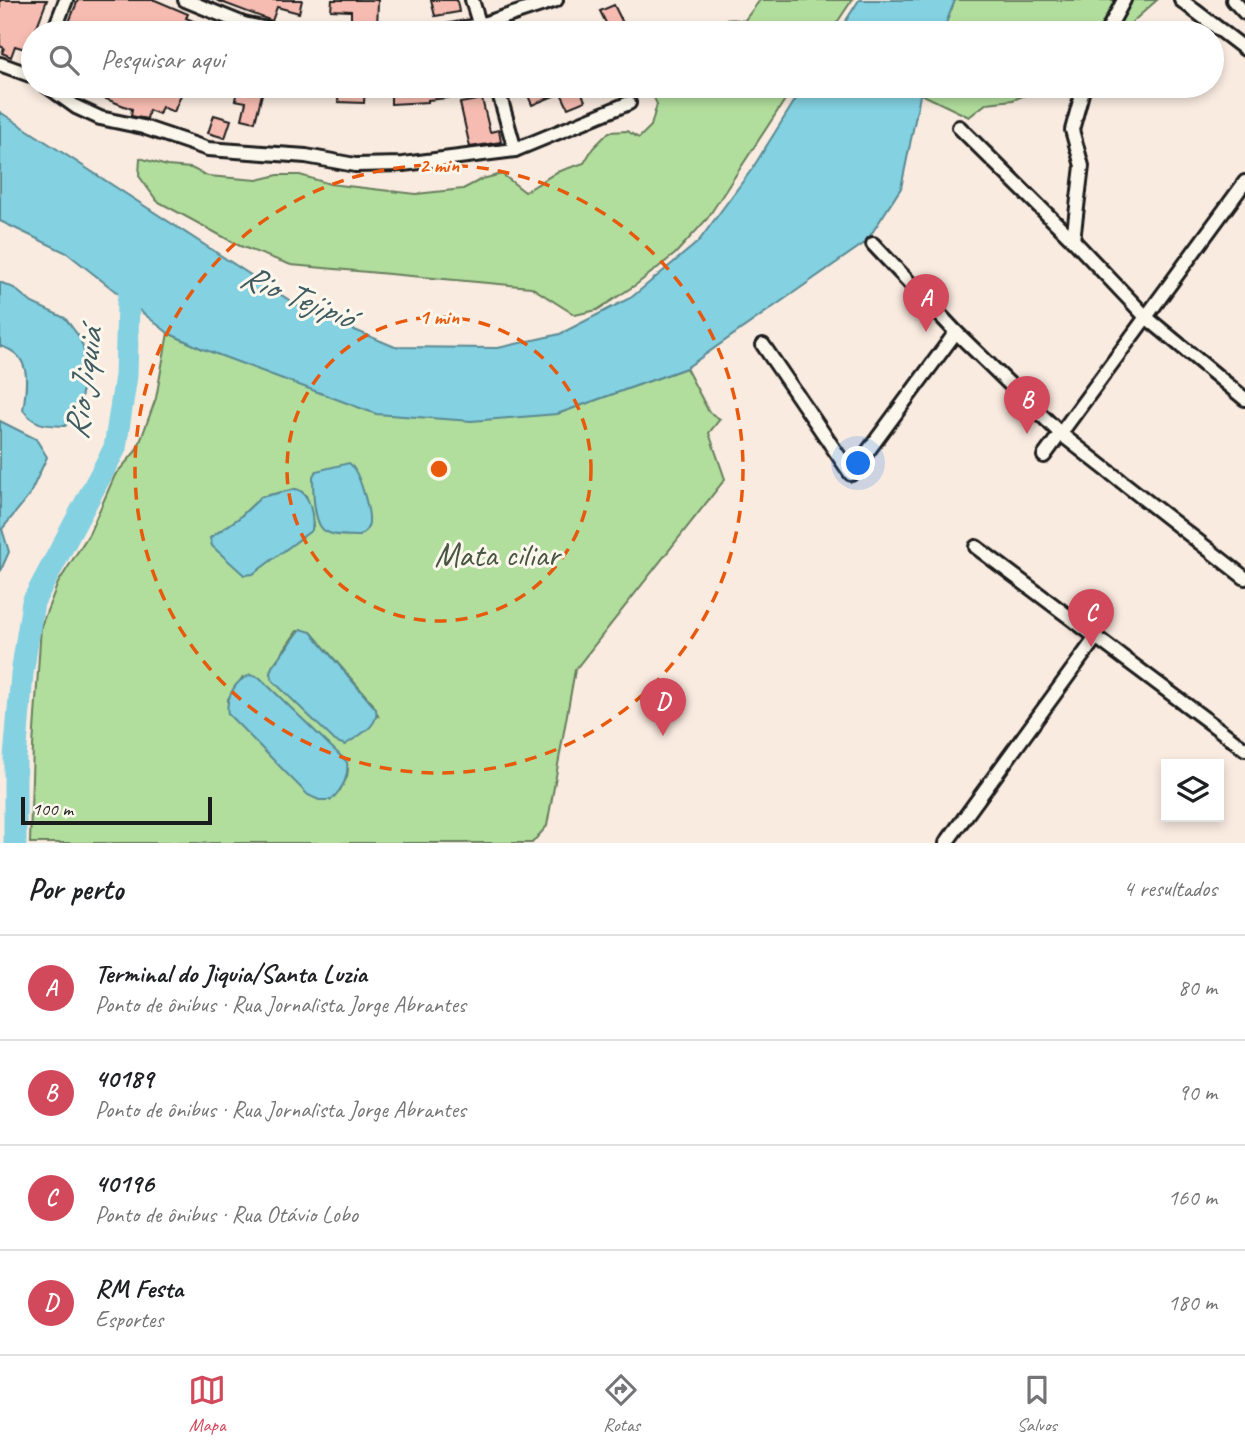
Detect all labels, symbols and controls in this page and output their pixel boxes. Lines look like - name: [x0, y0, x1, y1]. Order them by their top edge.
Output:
- search box: [21, 21, 1224, 98]
- icon: search: [45, 41, 83, 79]
- text: Pesquisar aqui: [101, 43, 225, 76]
- text: 2 min: [419, 152, 459, 178]
- water label: Rio Tejipió: [234, 253, 369, 343]
- pin: A: [903, 274, 949, 332]
- text: 1 min: [419, 304, 459, 330]
- water label: Rio Jiquiá: [53, 318, 114, 442]
- pin: B: [1004, 376, 1050, 434]
- your location: [841, 446, 875, 480]
- centre of rings: [427, 457, 451, 481]
- park label: Mata ciliar: [435, 534, 563, 576]
- pin: C: [1068, 589, 1114, 647]
- pin: D: [640, 678, 686, 736]
- map controls: [1161, 759, 1224, 822]
- button: layers: [1161, 759, 1224, 822]
- scale bar: [21, 794, 212, 826]
- text: 100 m: [32, 797, 73, 821]
- text: Por perto: [28, 870, 123, 908]
- text: 4 resultados: [1123, 874, 1217, 903]
- text: Terminal do Jiquia/Santa Luzia: [95, 957, 367, 990]
- text: A: [45, 973, 57, 1002]
- text: 80 m: [1178, 973, 1217, 1002]
- text: Ponto de ônibus · Rua Jornalista Jorge Abrantes: [95, 990, 466, 1019]
- text: 40189: [95, 1062, 153, 1095]
- text: B: [45, 1078, 57, 1107]
- text: 90 m: [1178, 1078, 1217, 1107]
- text: Ponto de ônibus · Rua Jornalista Jorge Abrantes: [95, 1095, 466, 1124]
- text: 40196: [95, 1167, 154, 1200]
- text: C: [46, 1183, 56, 1212]
- text: 160 m: [1168, 1183, 1217, 1212]
- text: Ponto de ônibus · Rua Otávio Lobo: [95, 1200, 358, 1229]
- text: RM Festa: [95, 1272, 183, 1305]
- text: D: [44, 1288, 58, 1317]
- text: 180 m: [1168, 1288, 1217, 1317]
- text: Esportes: [95, 1305, 163, 1334]
- tab: Mapa: [188, 1371, 226, 1437]
- tab: Rotas: [602, 1371, 640, 1437]
- tab: Salvos: [1017, 1371, 1057, 1437]

